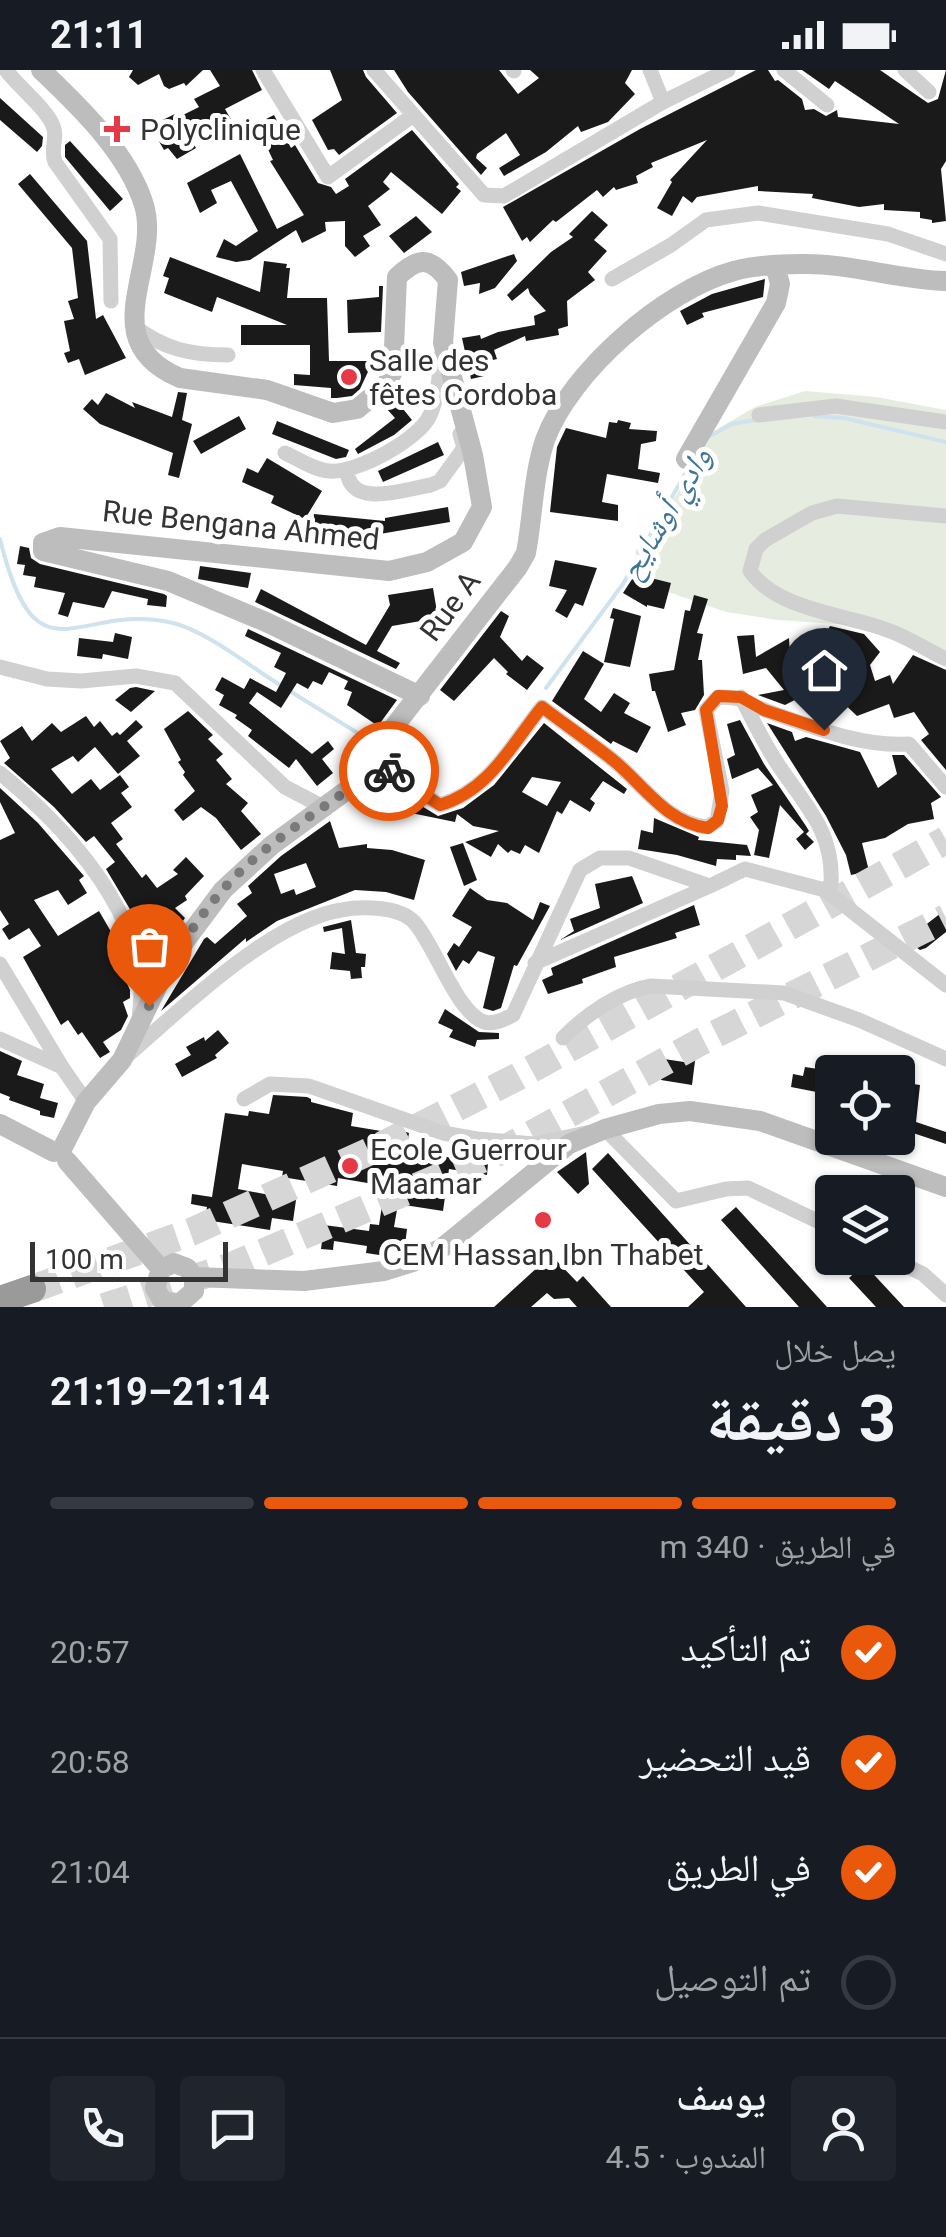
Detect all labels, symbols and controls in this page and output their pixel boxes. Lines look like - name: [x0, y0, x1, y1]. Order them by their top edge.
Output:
- text: 21:11: [50, 13, 148, 57]
- place label: Polyclinique: [140, 112, 301, 147]
- marker: Polyclinique: [104, 116, 130, 142]
- place label: Salle des fêtes Cordoba: [369, 343, 557, 412]
- marker: Salle des fêtes Cordoba: [338, 366, 360, 388]
- water label: وادي أوشايح: [611, 440, 725, 589]
- street label: Rue Bengana Ahmed: [101, 493, 381, 557]
- street label: Rue A: [413, 564, 488, 648]
- pin: [782, 628, 867, 731]
- icon: home: [797, 643, 852, 698]
- courier: [339, 721, 439, 821]
- icon: bike: [362, 744, 417, 799]
- pin: [107, 904, 192, 1007]
- icon: bag: [122, 919, 177, 974]
- map controls: [815, 1055, 915, 1275]
- button: locate: [815, 1055, 915, 1155]
- place label: Ecole Guerrour Maamar: [370, 1132, 567, 1201]
- marker: Ecole Guerrour Maamar: [339, 1155, 361, 1177]
- button: layers: [815, 1175, 915, 1275]
- marker: CEM Hassan Ibn Thabet: [532, 1209, 554, 1231]
- scale bar: [30, 1237, 228, 1282]
- place label: CEM Hassan Ibn Thabet: [383, 1237, 703, 1272]
- text: 100 m: [45, 1243, 124, 1276]
- text: يصل خلال: [774, 1332, 896, 1370]
- text: 21:14–21:19: [50, 1370, 270, 1414]
- text: 3 دقيقة: [706, 1381, 896, 1457]
- text: في الطريق · 340 m: [659, 1528, 896, 1566]
- icon: check: [841, 1625, 896, 1680]
- text: تم التأكيد: [681, 1626, 811, 1670]
- text: 20:57: [50, 1633, 130, 1671]
- icon: check: [841, 1735, 896, 1790]
- text: قيد التحضير: [639, 1736, 811, 1780]
- text: 20:58: [50, 1743, 130, 1781]
- icon: check: [841, 1845, 896, 1900]
- text: في الطريق: [666, 1846, 811, 1890]
- text: 21:04: [50, 1853, 130, 1891]
- text: تم التوصيل: [654, 1956, 811, 2000]
- text: يوسف: [676, 2075, 766, 2119]
- button: phone: [50, 2076, 155, 2181]
- button: chat: [180, 2076, 285, 2181]
- button: person: [791, 2076, 896, 2181]
- text: المندوب · 4.5: [606, 2138, 766, 2176]

